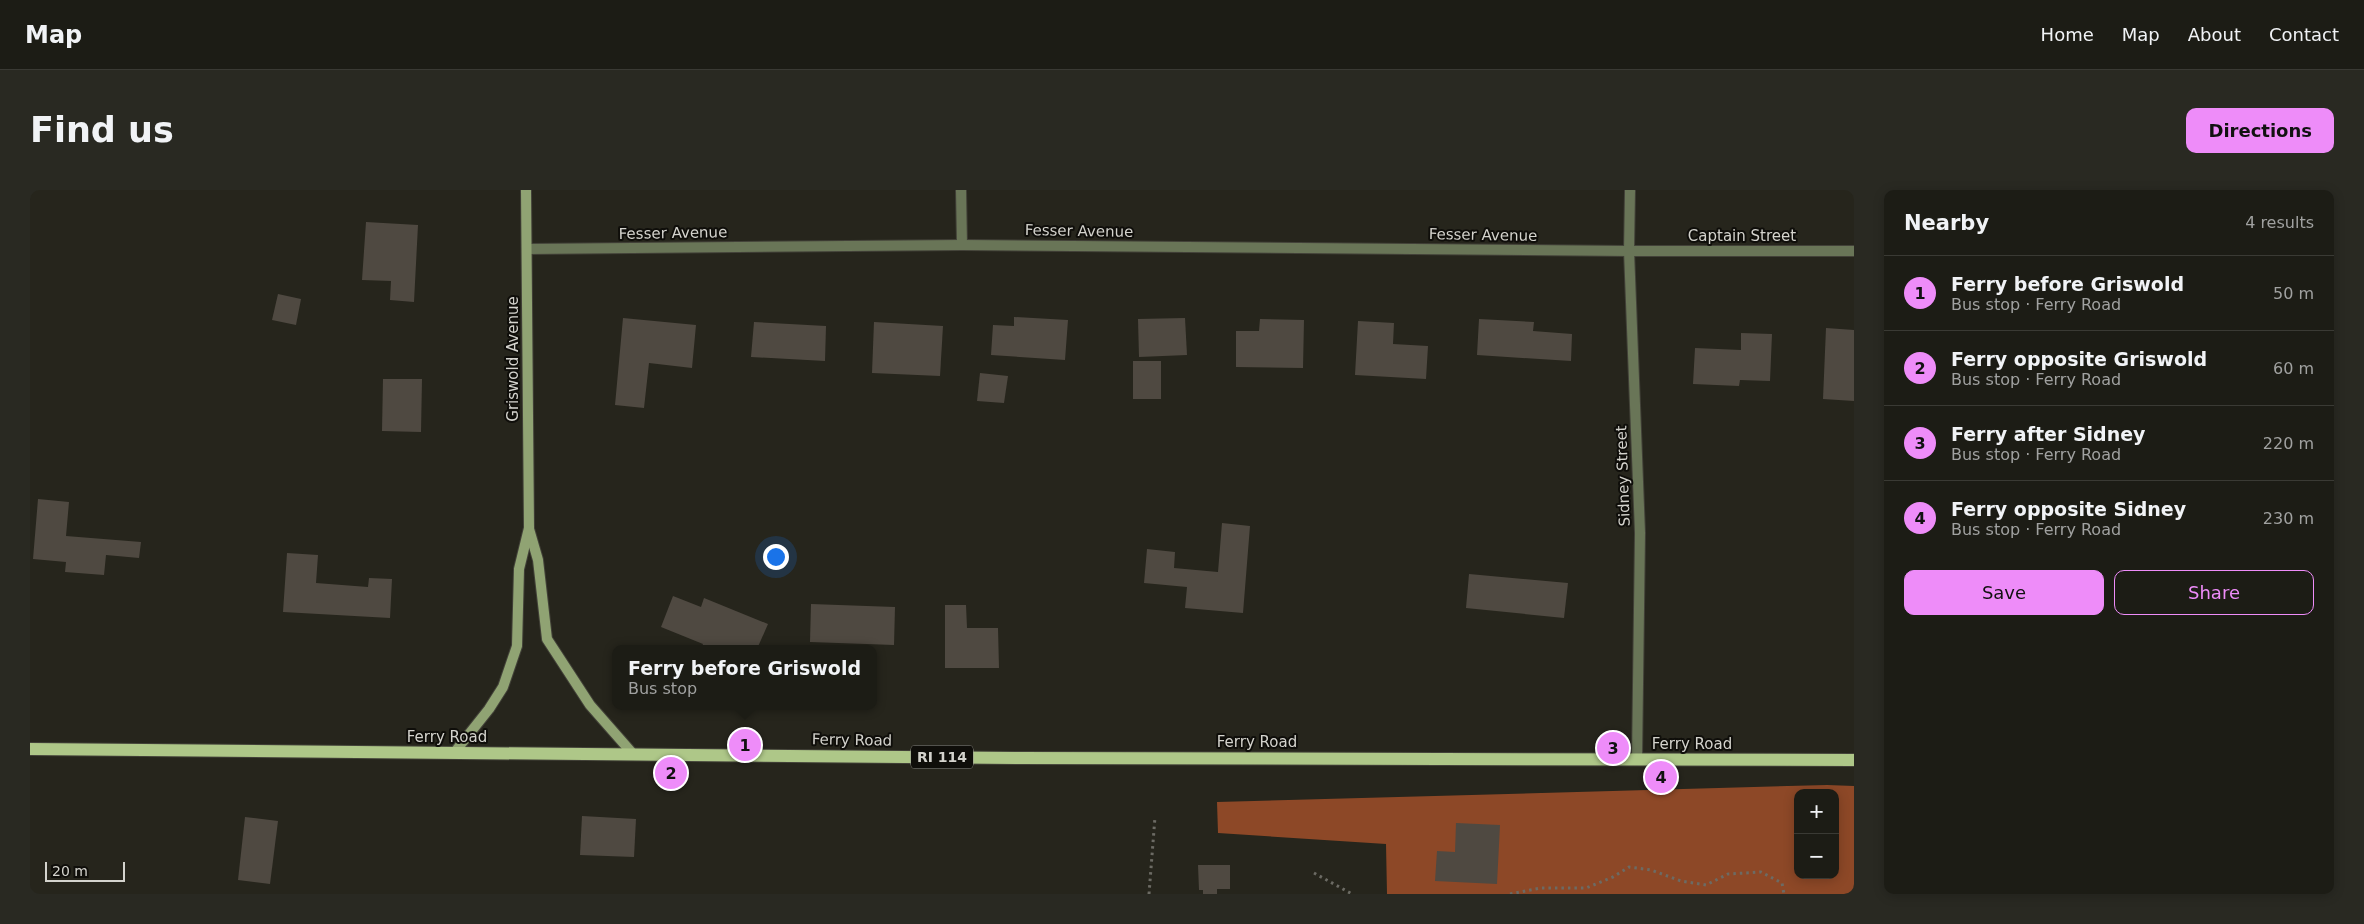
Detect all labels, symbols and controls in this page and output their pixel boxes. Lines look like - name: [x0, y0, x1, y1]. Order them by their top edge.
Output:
- text: Map: [25, 21, 82, 49]
- text: Home: [2041, 24, 2094, 45]
- text: Map: [2122, 24, 2160, 45]
- text: About: [2188, 24, 2241, 45]
- text: Contact: [2269, 24, 2339, 45]
- button: Directions: [2186, 108, 2334, 153]
- text: Find us: [30, 110, 174, 150]
- text: Nearby: [1904, 211, 1989, 235]
- text: 4 results: [2245, 213, 2314, 232]
- street label: Fesser Avenue: [1025, 221, 1133, 241]
- street label: Fesser Avenue: [619, 223, 727, 243]
- street label: Fesser Avenue: [1429, 225, 1537, 245]
- street label: Captain Street: [1688, 227, 1796, 245]
- text: Ferry before Griswold: [1951, 273, 2184, 295]
- text: 1: [1914, 284, 1926, 303]
- text: 50 m: [2273, 284, 2314, 303]
- text: Bus stop · Ferry Road: [1951, 295, 2121, 314]
- street label: Griswold Avenue: [504, 296, 522, 422]
- text: Ferry opposite Griswold: [1951, 348, 2207, 370]
- text: 2: [1914, 359, 1926, 378]
- text: 60 m: [2273, 359, 2314, 378]
- text: Bus stop · Ferry Road: [1951, 370, 2121, 389]
- text: Ferry after Sidney: [1951, 423, 2145, 445]
- street label: Sidney Street: [1612, 425, 1634, 527]
- text: 3: [1914, 434, 1926, 453]
- text: 220 m: [2263, 434, 2314, 453]
- text: Bus stop · Ferry Road: [1951, 445, 2121, 464]
- text: Ferry opposite Sidney: [1951, 498, 2186, 520]
- text: 4: [1914, 509, 1926, 528]
- text: 230 m: [2263, 509, 2314, 528]
- text: Bus stop · Ferry Road: [1951, 520, 2121, 539]
- your location: [763, 544, 789, 570]
- button: Save: [1904, 570, 2104, 615]
- button: Share: [2114, 570, 2314, 615]
- popup: [612, 645, 877, 710]
- text: Ferry before Griswold: [628, 657, 861, 679]
- text: Bus stop: [628, 679, 697, 698]
- pin: 1: [729, 726, 761, 764]
- street label: Ferry Road: [407, 728, 487, 746]
- pin: 3: [1597, 729, 1629, 767]
- street label: Ferry Road: [812, 730, 892, 750]
- street label: Ferry Road: [1217, 733, 1297, 751]
- street label: Ferry Road: [1652, 735, 1732, 753]
- road number: RI 114: [911, 746, 973, 768]
- pin: 2: [655, 754, 687, 792]
- pin: 4: [1645, 758, 1677, 796]
- map controls: [1794, 789, 1839, 879]
- button: +: [1794, 789, 1839, 834]
- button: −: [1794, 834, 1839, 879]
- scale bar: [45, 859, 125, 882]
- text: 20 m: [52, 863, 88, 879]

